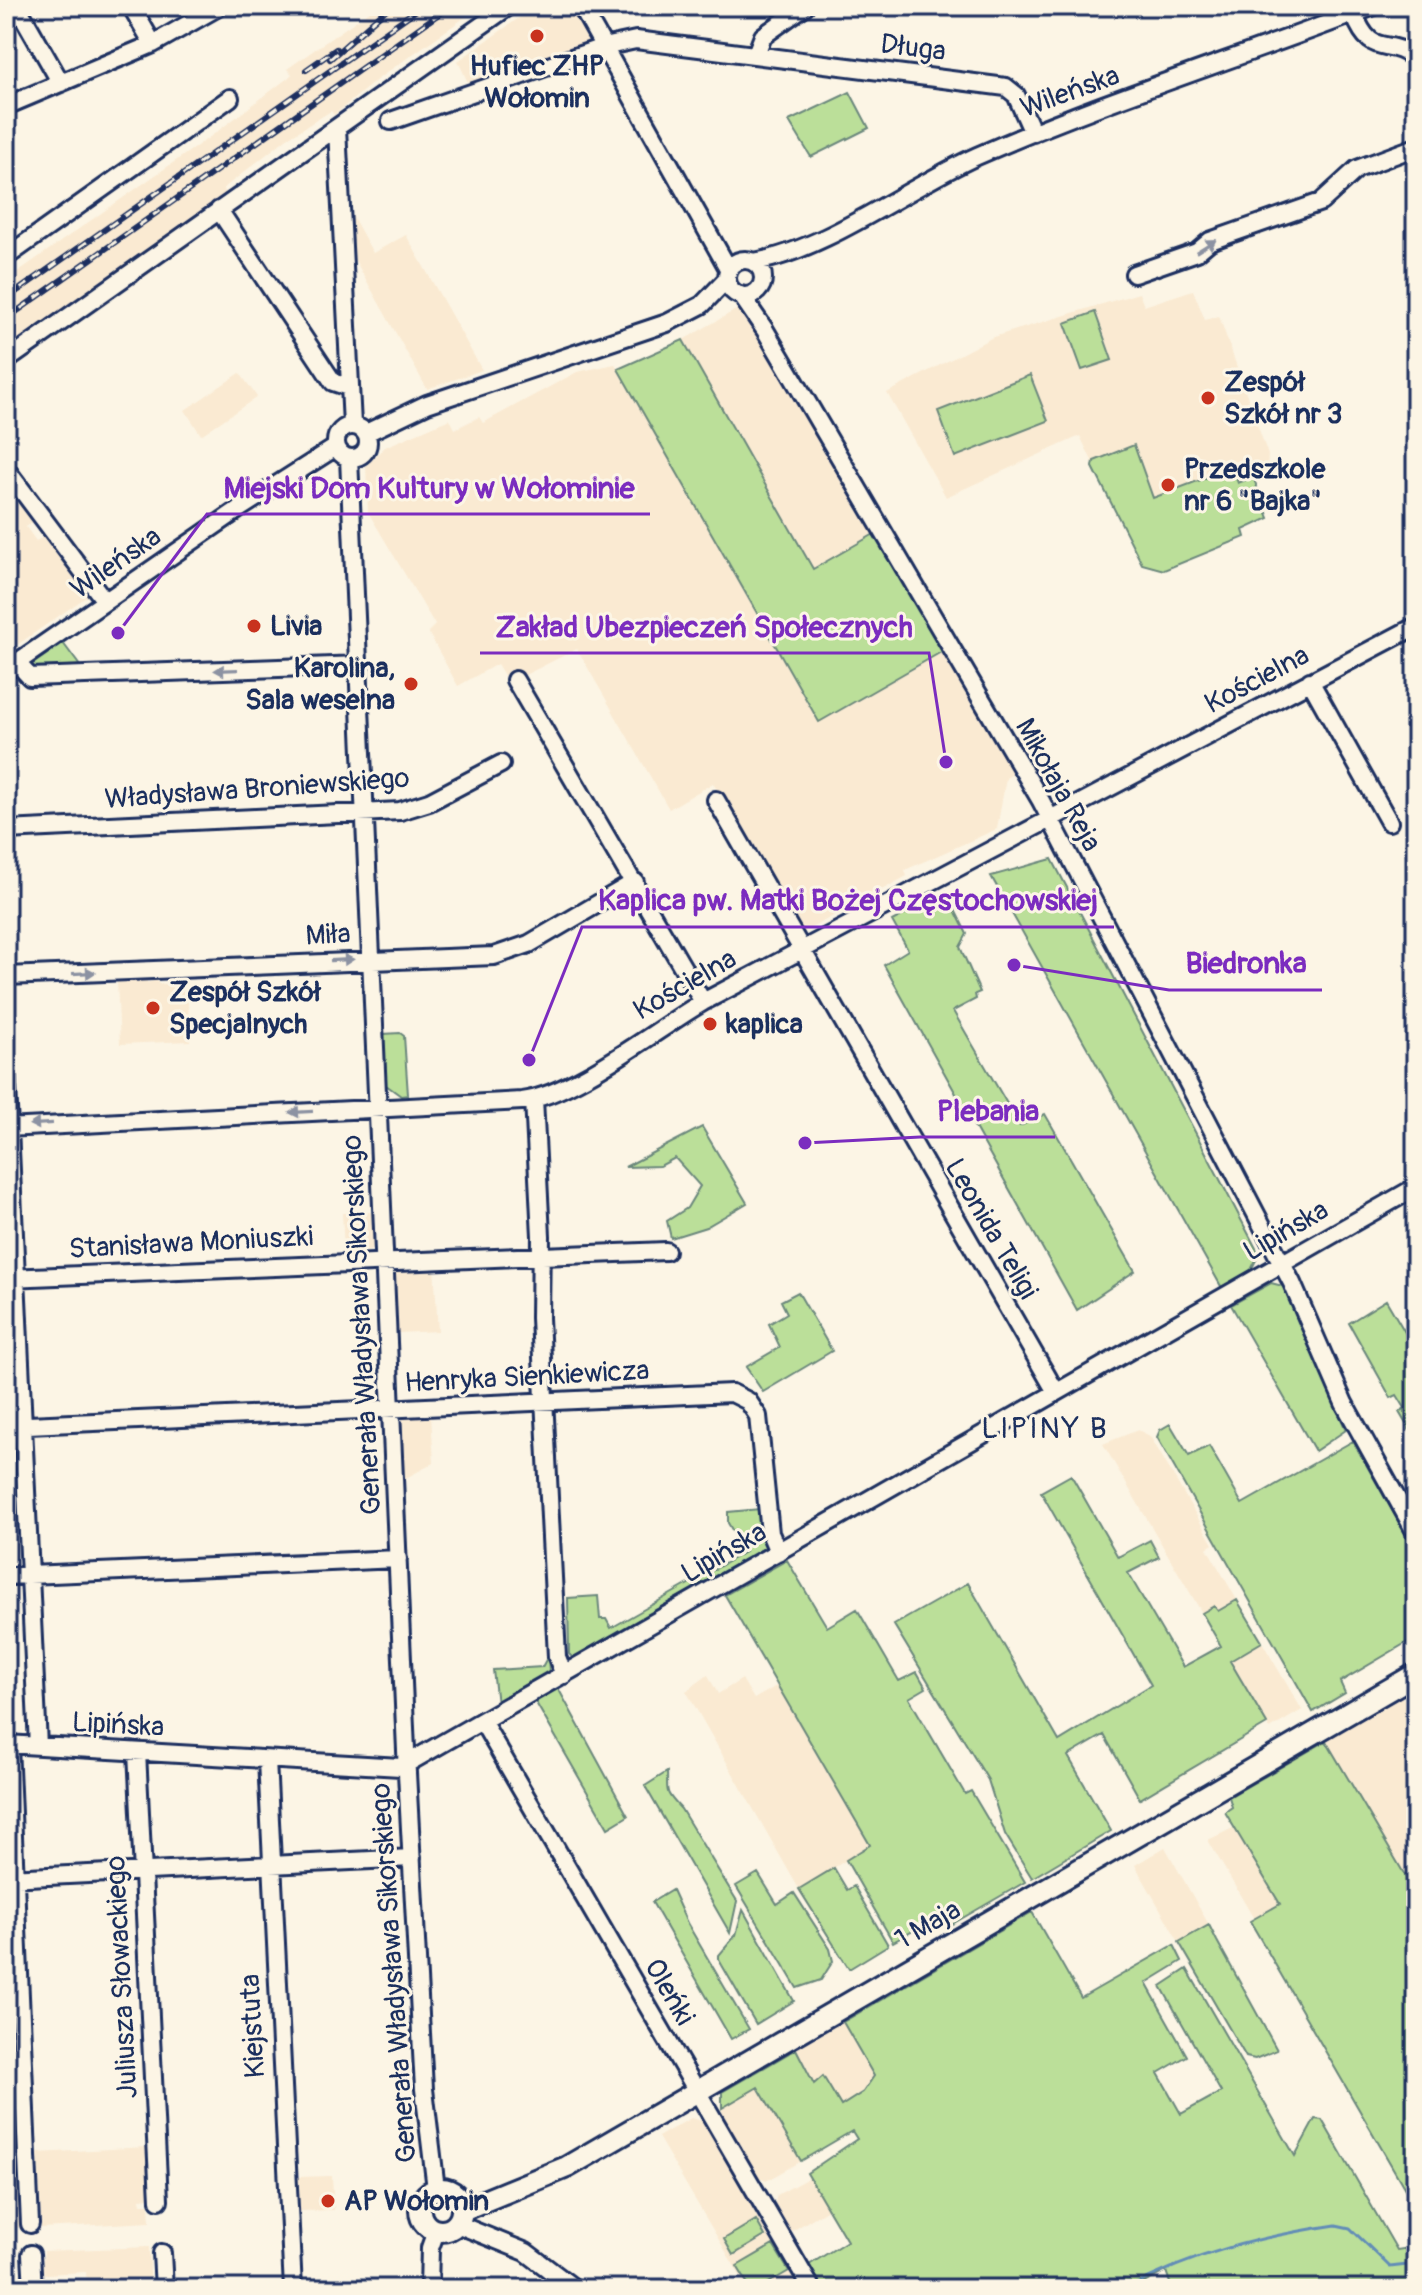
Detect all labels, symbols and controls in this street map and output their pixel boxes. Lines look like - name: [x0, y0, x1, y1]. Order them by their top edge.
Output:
- marker: Hufiec ZHP Wołomin: [528, 27, 546, 45]
- street label: Długa: [878, 27, 948, 69]
- place label: Hufiec ZHP Wołomin: [470, 49, 604, 116]
- street label: Wileńska: [1016, 58, 1124, 126]
- one-way arrow: [1194, 239, 1217, 254]
- place label: Zespół Szkół nr 3: [1224, 365, 1342, 432]
- marker: Zespół Szkół nr 3: [1199, 389, 1217, 407]
- place label: Przedszkole nr 6 "Bajka": [1184, 452, 1326, 519]
- callout: Miejski Dom Kultury w Wołominie: [207, 460, 650, 514]
- text: Miejski Dom Kultury w Wołominie: [224, 470, 636, 507]
- marker: Przedszkole nr 6 "Bajka": [1159, 476, 1177, 494]
- street label: Wileńska: [64, 519, 168, 607]
- callout: Zakład Ubezpieczeń Społecznych: [480, 599, 929, 653]
- place label: Livia: [270, 609, 322, 644]
- text: Zakład Ubezpieczeń Społecznych: [495, 609, 913, 646]
- marker: Livia: [245, 617, 263, 635]
- street label: Kościelna: [1199, 638, 1315, 722]
- place label: Karolina, Sala weselna: [245, 651, 395, 718]
- one-way arrow: [213, 663, 238, 676]
- marker: Karolina, Sala weselna: [402, 675, 420, 693]
- street label: Mikołaja Reja: [1007, 712, 1109, 858]
- street label: Władysława Broniewskiego: [103, 761, 411, 817]
- callout: Kaplica pw. Matki Bożej Częstochowskiej: [582, 873, 1114, 927]
- text: Kaplica pw. Matki Bożej Częstochowskiej: [598, 882, 1098, 919]
- street label: Miła: [305, 916, 351, 954]
- callout: Biedronka: [1169, 936, 1322, 990]
- street label: Kościelna: [627, 942, 743, 1028]
- text: Biedronka: [1185, 945, 1307, 982]
- one-way arrow: [330, 953, 355, 966]
- one-way arrow: [72, 966, 97, 979]
- place label: Zespół Szkół Specjalnych: [169, 975, 322, 1042]
- marker: Zespół Szkół Specjalnych: [144, 999, 162, 1017]
- place label: kaplica: [725, 1007, 803, 1042]
- marker: kaplica: [701, 1015, 719, 1033]
- callout: Plebania: [920, 1083, 1055, 1137]
- text: Plebania: [937, 1093, 1039, 1130]
- one-way arrow: [288, 1106, 313, 1119]
- one-way arrow: [28, 1118, 53, 1131]
- street label: Generała Władysława Sikorskiego: [335, 1134, 389, 1516]
- street label: Leonida Teligi: [937, 1153, 1045, 1305]
- street label: Lipińska: [1237, 1193, 1335, 1269]
- street label: Stanisława Moniuszki: [68, 1219, 314, 1267]
- street label: Henryka Sienkiewicza: [404, 1353, 650, 1401]
- district label: LIPINY B: [981, 1410, 1109, 1447]
- street label: Lipińska: [675, 1515, 773, 1591]
- street label: Lipińska: [71, 1705, 165, 1745]
- street label: Generała Władysława Sikorskiego: [363, 1782, 425, 2164]
- street label: Juliusza Słowackiego: [98, 1855, 146, 2099]
- street label: 1 Maja: [889, 1892, 967, 1958]
- street label: Oleńki: [636, 1952, 702, 2032]
- street label: Kiejstuta: [233, 1973, 273, 2079]
- place label: AP Wołomin: [344, 2184, 489, 2219]
- marker: AP Wołomin: [319, 2192, 337, 2210]

